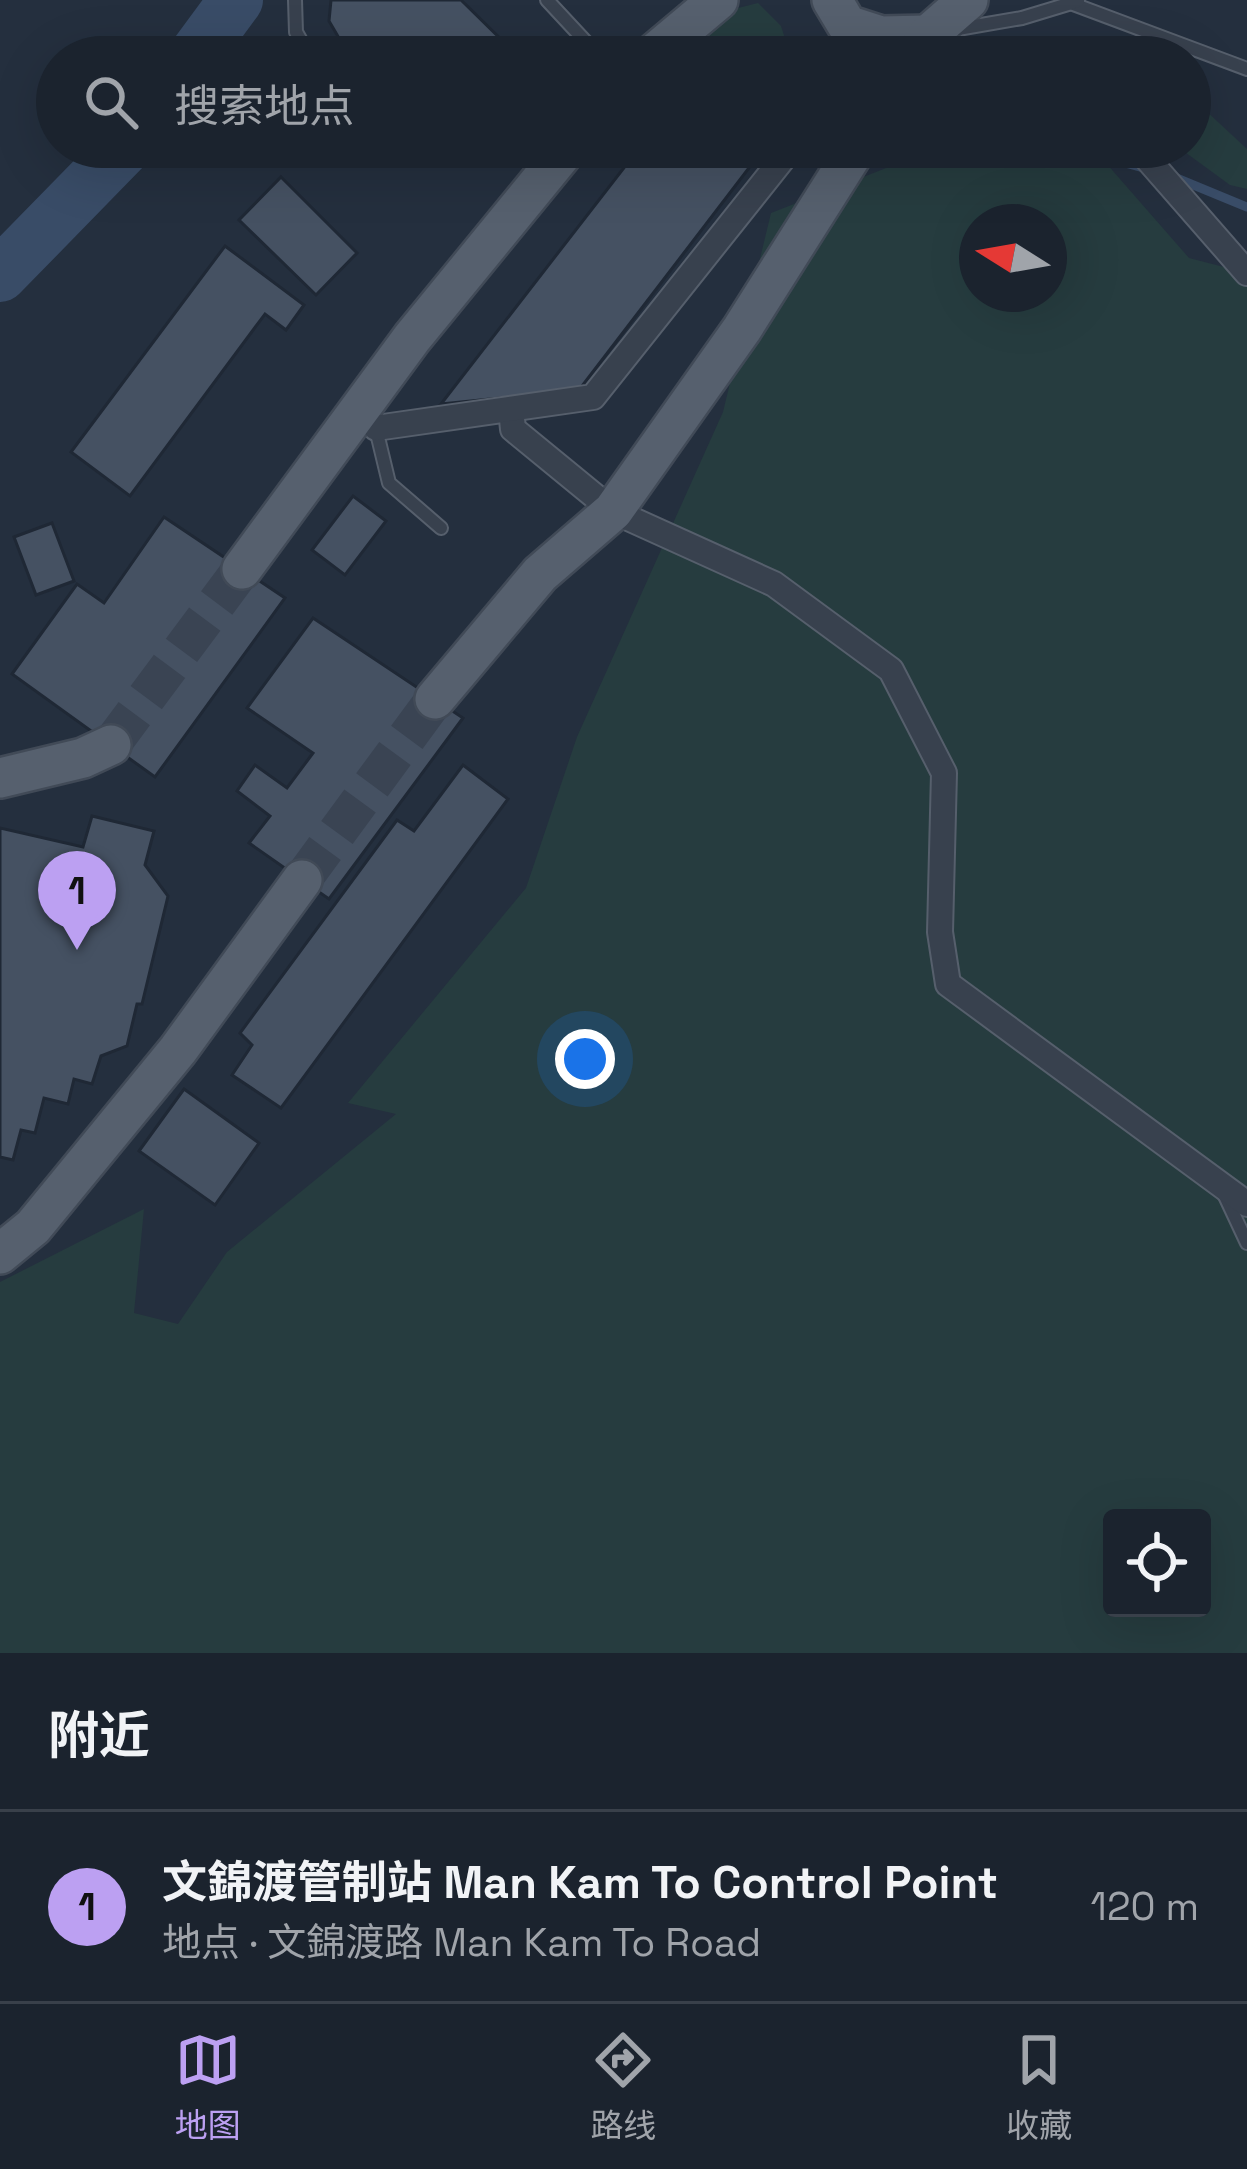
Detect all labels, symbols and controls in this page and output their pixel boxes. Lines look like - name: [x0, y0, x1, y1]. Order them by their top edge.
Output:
- search box: [36, 36, 1211, 168]
- icon: search: [78, 69, 144, 135]
- text: 搜索地点: [174, 78, 354, 135]
- north arrow: [959, 204, 1067, 312]
- pin: 1: [38, 851, 116, 950]
- your location: [555, 1029, 615, 1089]
- map controls: [1103, 1509, 1211, 1617]
- button: locate: [1103, 1509, 1211, 1617]
- text: 附近: [48, 1703, 150, 1768]
- text: 文錦渡管制站 Man Kam To Control Point: [162, 1854, 998, 1911]
- text: 1: [78, 1882, 96, 1931]
- text: 120 m: [1091, 1882, 1199, 1931]
- text: 地点 · 文錦渡路 Man Kam To Road: [162, 1918, 761, 1967]
- tab: 地图: [175, 2027, 241, 2147]
- tab: 路线: [590, 2027, 656, 2147]
- tab: 收藏: [1006, 2027, 1072, 2147]

